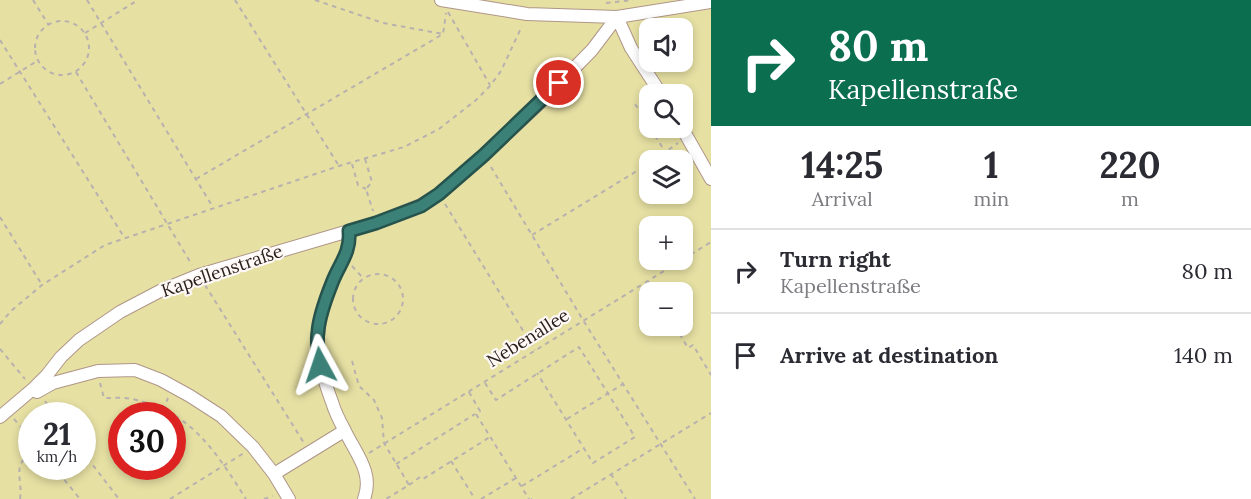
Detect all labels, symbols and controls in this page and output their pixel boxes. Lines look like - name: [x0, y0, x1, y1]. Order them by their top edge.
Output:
- map controls: [639, 18, 693, 336]
- button: sound: [639, 18, 693, 72]
- text: 80 m: [828, 19, 928, 73]
- icon: right: [729, 24, 807, 102]
- pin: [533, 57, 584, 108]
- icon: arrive: [542, 66, 575, 99]
- text: Kapellenstraße: [828, 72, 1018, 106]
- button: search: [639, 84, 693, 138]
- text: 14:25: [801, 142, 883, 188]
- text: 1: [984, 142, 999, 188]
- text: 220: [1099, 142, 1161, 188]
- button: layers: [639, 150, 693, 204]
- text: Arrival: [812, 186, 873, 211]
- text: min: [974, 186, 1009, 211]
- text: m: [1121, 186, 1139, 211]
- button: +: [639, 216, 693, 270]
- street label: Kapellenstraße: [158, 239, 286, 302]
- text: Turn right: [780, 245, 891, 273]
- icon: right: [729, 255, 762, 288]
- text: 80 m: [1182, 257, 1233, 285]
- text: Kapellenstraße: [780, 273, 921, 298]
- button: −: [639, 282, 693, 336]
- street label: Nebenallee: [482, 303, 573, 372]
- position arrow: [288, 333, 352, 397]
- icon: arrive: [729, 339, 762, 372]
- text: Arrive at destination: [780, 341, 998, 369]
- text: 140 m: [1174, 341, 1233, 369]
- speed limit sign: 30: [108, 402, 186, 480]
- text: 21: [43, 415, 71, 453]
- text: km/h: [37, 447, 77, 466]

